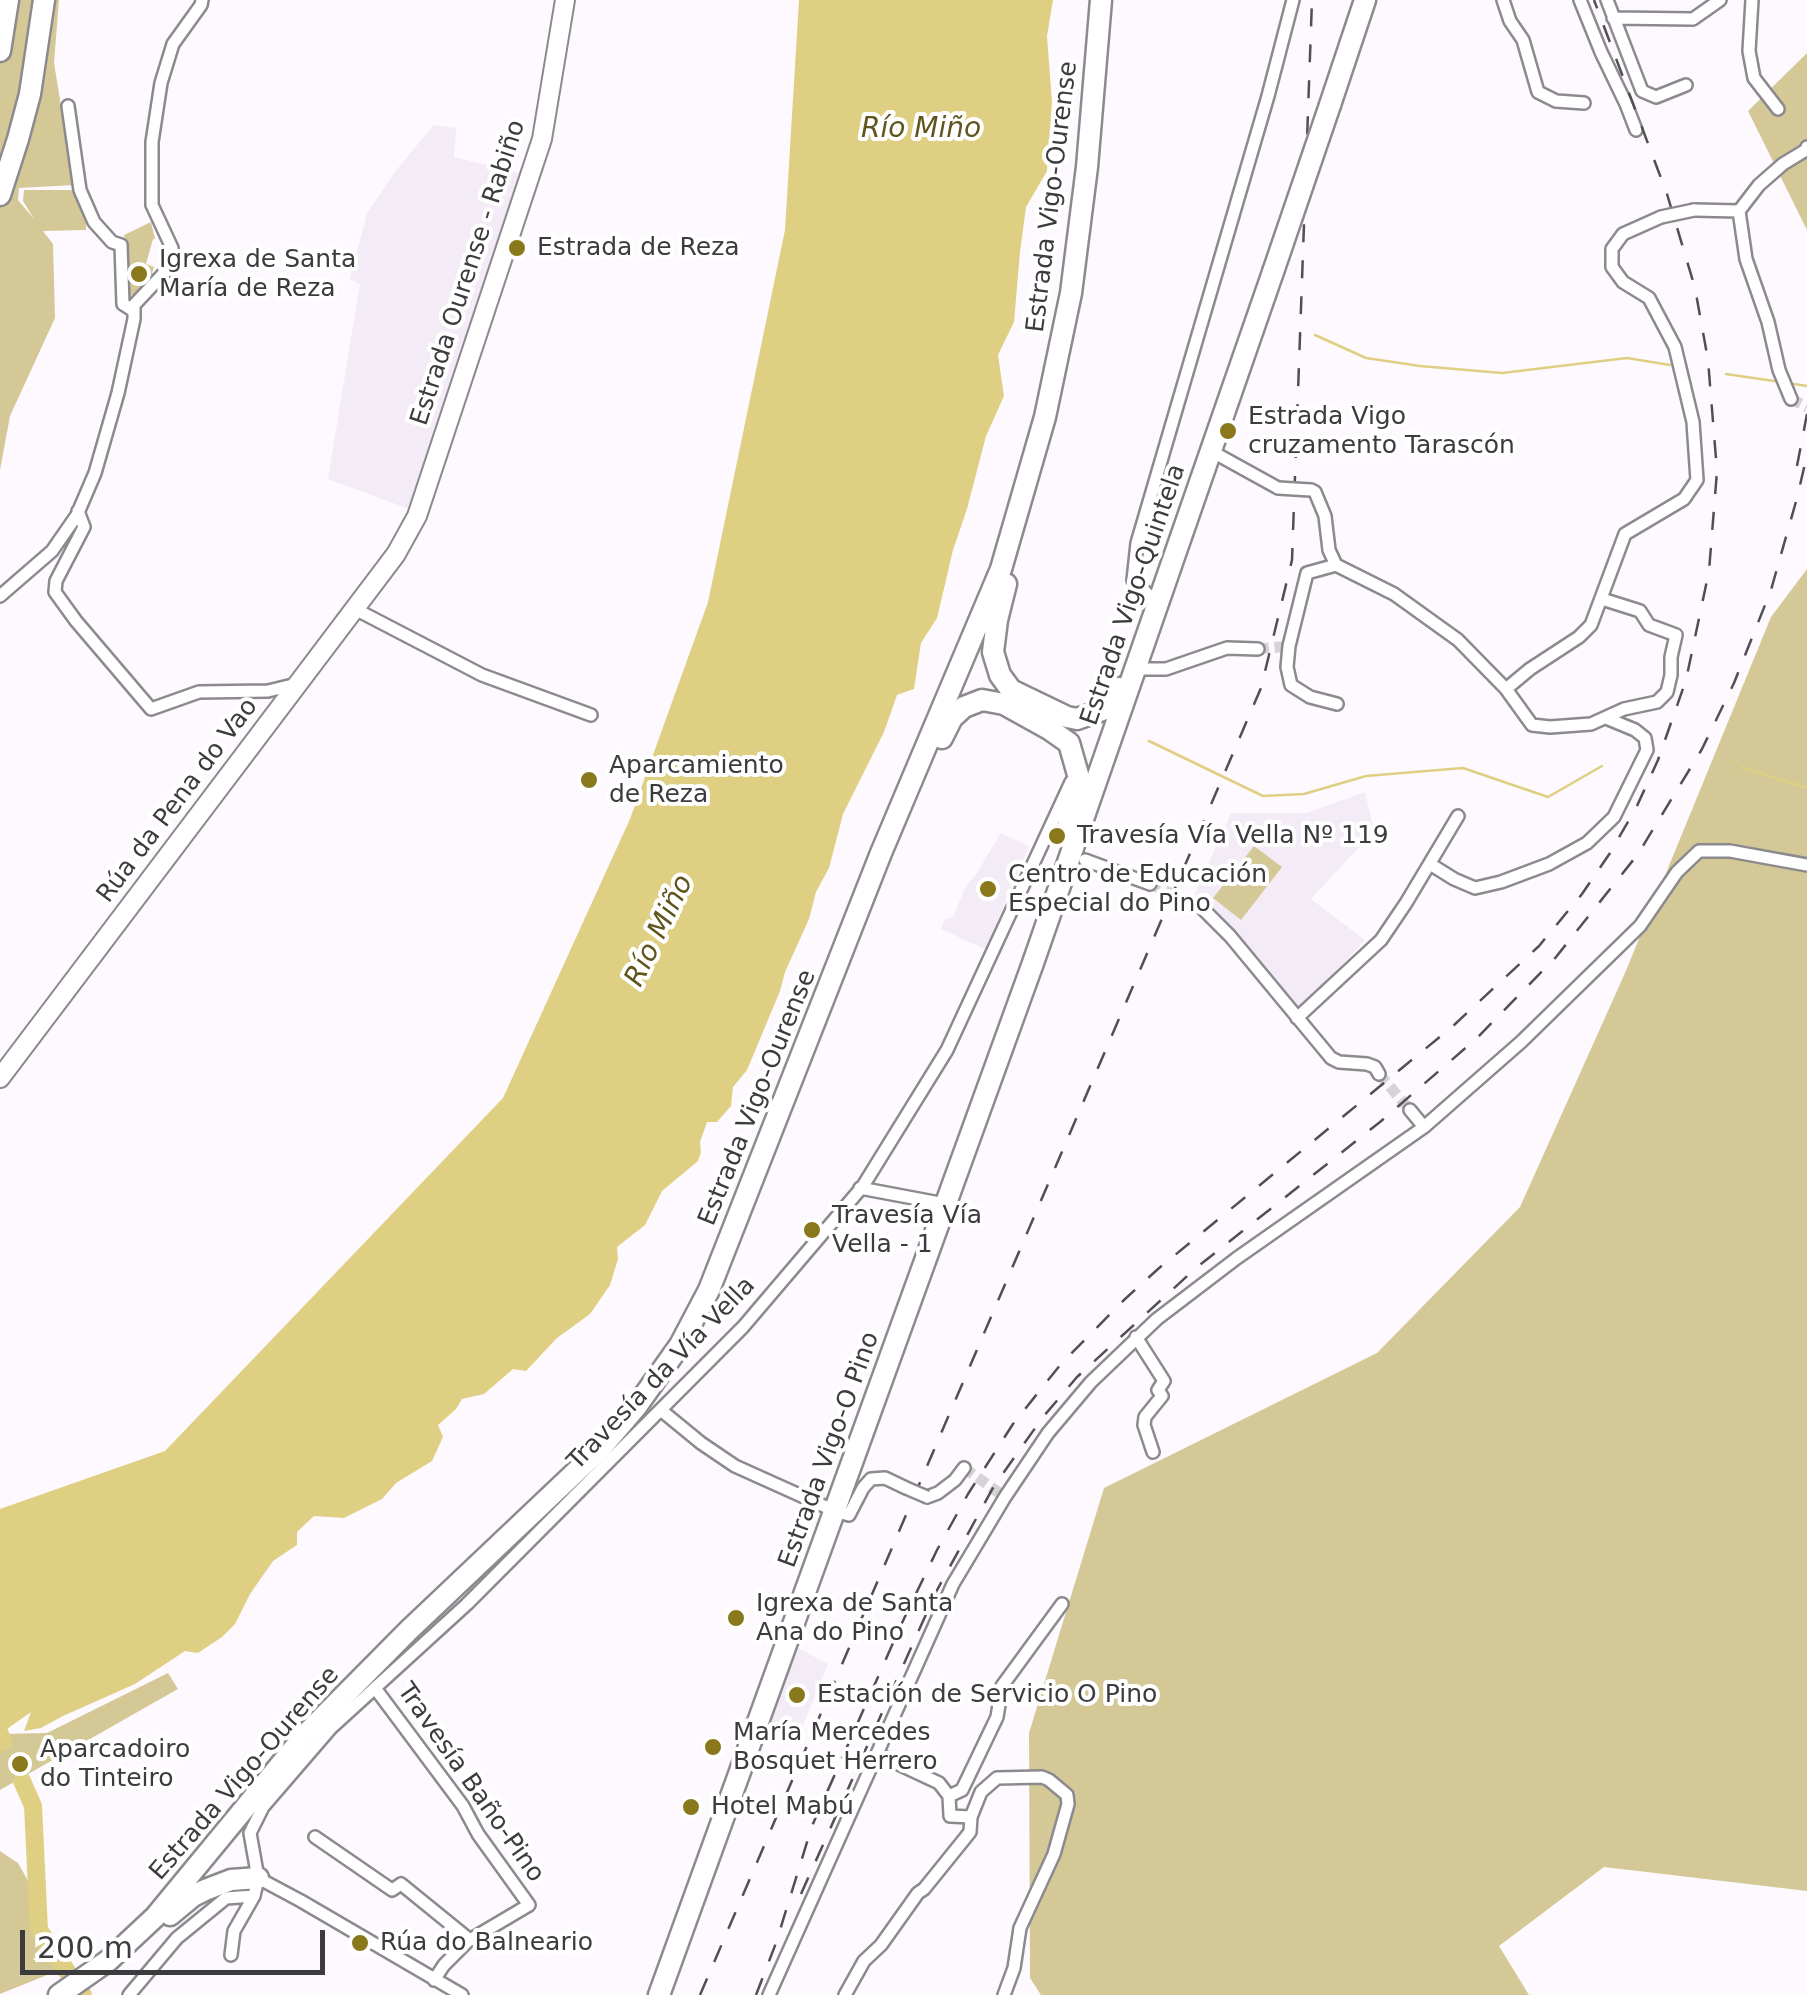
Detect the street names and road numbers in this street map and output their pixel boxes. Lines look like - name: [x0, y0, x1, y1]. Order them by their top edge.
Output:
- street label: Estrada Vigo-Ourense: [1021, 60, 1085, 334]
- street label: Estrada Ourense - Rabiño: [405, 117, 533, 429]
- street label: Estrada Vigo-Quintela: [1075, 460, 1193, 730]
- street label: Rúa da Pena do Vao: [91, 693, 265, 909]
- street label: Estrada Vigo-Ourense: [693, 966, 823, 1230]
- street label: Travesía da Vía Vella: [562, 1271, 762, 1477]
- street label: Estrada Vigo-O Pino: [773, 1328, 887, 1572]
- street label: Estrada Vigo-Ourense: [144, 1661, 346, 1887]
- street label: Travesía Baño-Pino: [390, 1678, 550, 1888]

